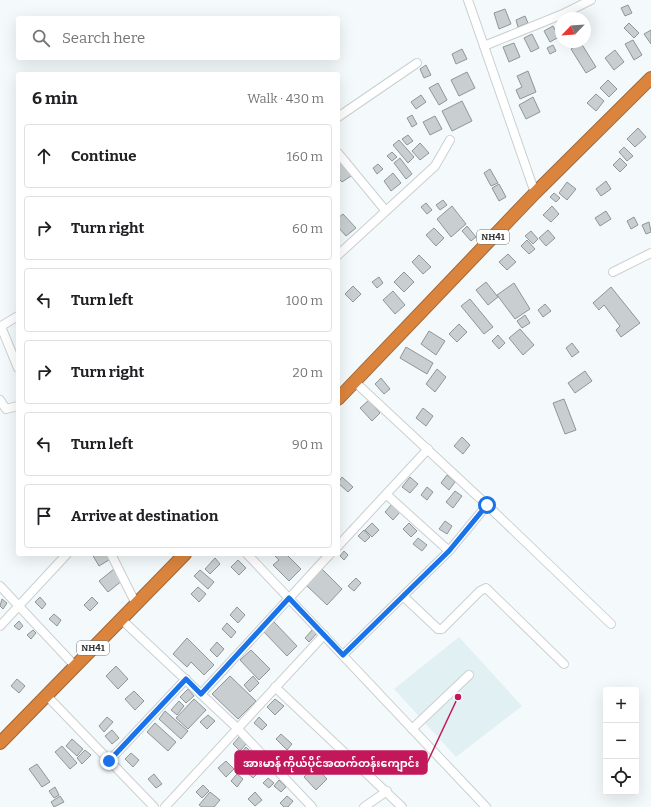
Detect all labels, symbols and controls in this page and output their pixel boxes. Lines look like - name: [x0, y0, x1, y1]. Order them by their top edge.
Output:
- north arrow: [555, 12, 591, 48]
- search box: [16, 16, 340, 60]
- icon: search: [30, 27, 52, 49]
- text: Search here: [62, 29, 145, 47]
- text: 6 min: [32, 88, 78, 109]
- text: Walk · 430 m: [247, 91, 324, 106]
- icon: ahead: [33, 145, 55, 167]
- text: Continue: [71, 147, 137, 165]
- text: 160 m: [287, 149, 323, 164]
- icon: right: [33, 217, 55, 239]
- text: Turn right: [71, 219, 144, 237]
- text: 60 m: [292, 221, 323, 236]
- road number: NH41: [477, 230, 509, 244]
- icon: left: [33, 289, 55, 311]
- text: Turn left: [71, 291, 133, 309]
- text: 100 m: [286, 293, 323, 308]
- icon: right: [33, 361, 55, 383]
- text: Turn right: [71, 363, 144, 381]
- text: 20 m: [293, 365, 323, 380]
- icon: left: [33, 433, 55, 455]
- text: Turn left: [71, 435, 133, 453]
- text: 90 m: [292, 437, 323, 452]
- route start: [478, 496, 496, 514]
- icon: arrive: [33, 505, 55, 527]
- text: Arrive at destination: [71, 507, 218, 525]
- road number: NH41: [77, 641, 109, 655]
- map controls: [603, 687, 639, 795]
- button: +: [603, 687, 639, 723]
- button: −: [603, 723, 639, 759]
- callout: အားမာန် ကိုယ်ပိုင်အထက်တန်းကျောင်း: [235, 751, 427, 774]
- route end: [100, 752, 118, 770]
- text: အားမာန် ကိုယ်ပိုင်အထက်တန်းကျောင်း: [243, 756, 419, 773]
- button: locate: [603, 759, 639, 795]

